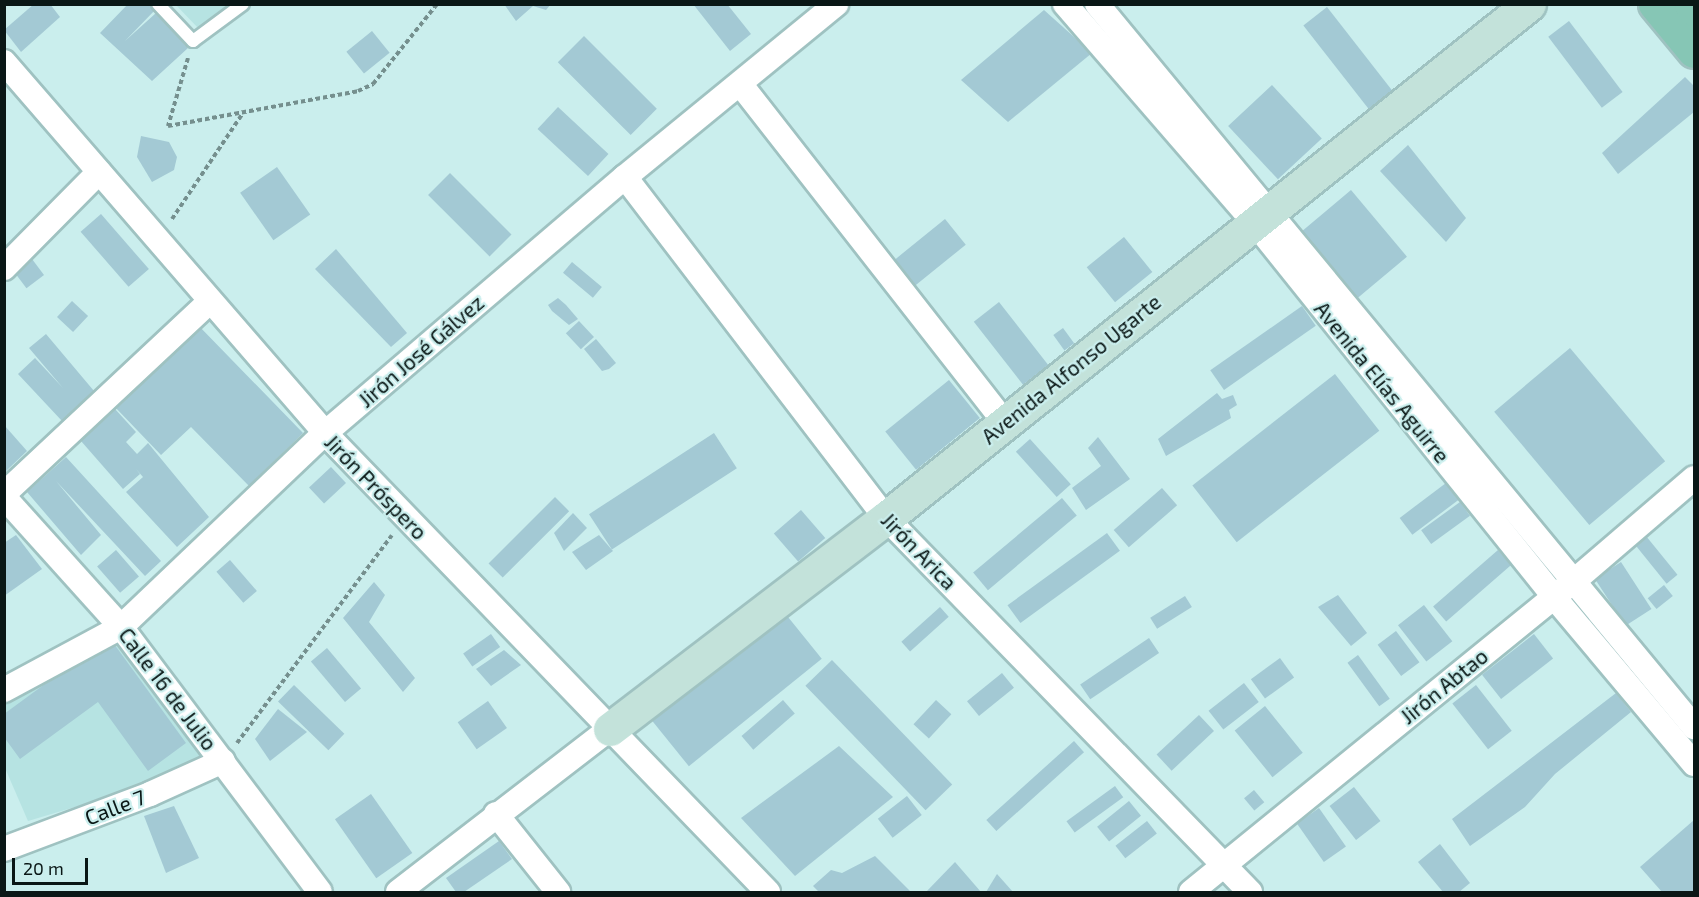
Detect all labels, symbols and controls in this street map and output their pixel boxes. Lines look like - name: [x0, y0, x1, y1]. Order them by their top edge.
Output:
- street label: Avenida Alfonso Ugarte: [976, 289, 1166, 449]
- street label: Jirón José Gálvez: [353, 290, 489, 412]
- street label: Avenida Elías Aguirre: [1309, 296, 1455, 468]
- street label: Jirón Próspero: [320, 429, 432, 545]
- street label: Jirón Arica: [876, 507, 962, 595]
- street label: Calle 16 de Julio: [114, 623, 222, 755]
- street label: Jirón Abtao: [1395, 643, 1493, 729]
- street label: Calle 7: [81, 784, 149, 830]
- scale bar: [15, 846, 92, 884]
- text: 20 m: [23, 857, 64, 879]

